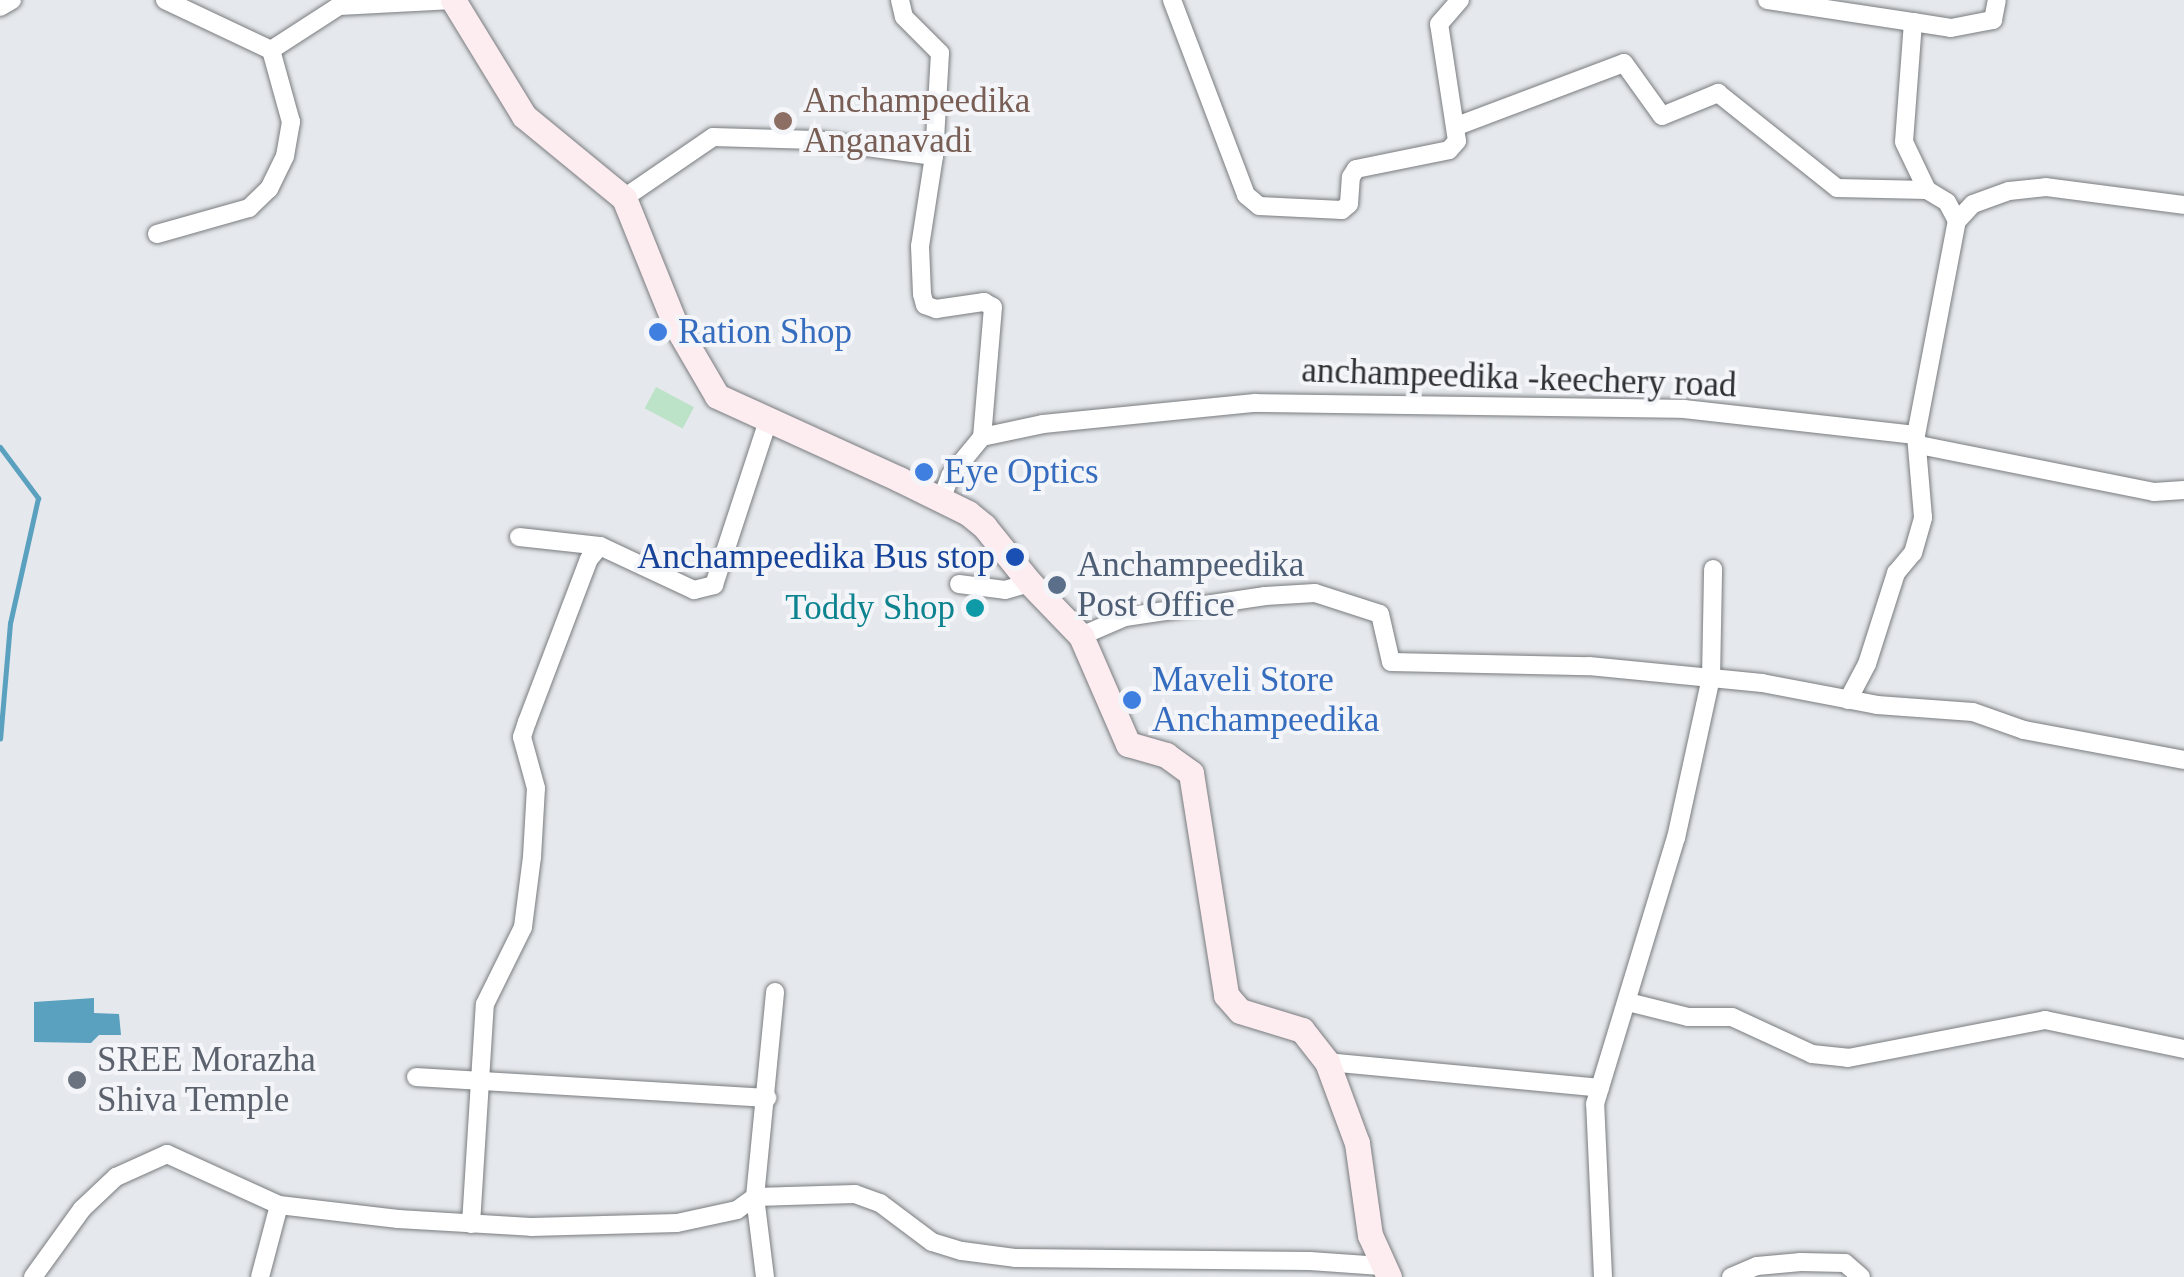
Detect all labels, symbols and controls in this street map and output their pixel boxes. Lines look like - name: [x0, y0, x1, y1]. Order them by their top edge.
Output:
- place label: Anchampeedika Anganavadi: [803, 80, 1030, 162]
- marker: Anchampeedika Anganavadi: [772, 110, 794, 132]
- place label: Ration Shop: [678, 311, 852, 353]
- marker: Ration Shop: [647, 321, 669, 343]
- street label: anchampeedika -keechery road: [1301, 349, 1737, 407]
- place label: Eye Optics: [944, 451, 1099, 493]
- marker: Eye Optics: [913, 461, 935, 483]
- place label: Anchampeedika Bus stop: [637, 536, 995, 578]
- place label: Anchampeedika Post Office: [1077, 544, 1304, 626]
- marker: Anchampeedika Bus stop: [1004, 546, 1026, 568]
- marker: Anchampeedika Post Office: [1046, 574, 1068, 596]
- place label: Toddy Shop: [785, 587, 955, 629]
- marker: Toddy Shop: [964, 597, 986, 619]
- place label: Maveli Store Anchampeedika: [1152, 659, 1379, 741]
- marker: Maveli Store Anchampeedika: [1121, 689, 1143, 711]
- place label: SREE Morazha Shiva Temple: [97, 1039, 316, 1121]
- marker: SREE Morazha Shiva Temple: [66, 1069, 88, 1091]

